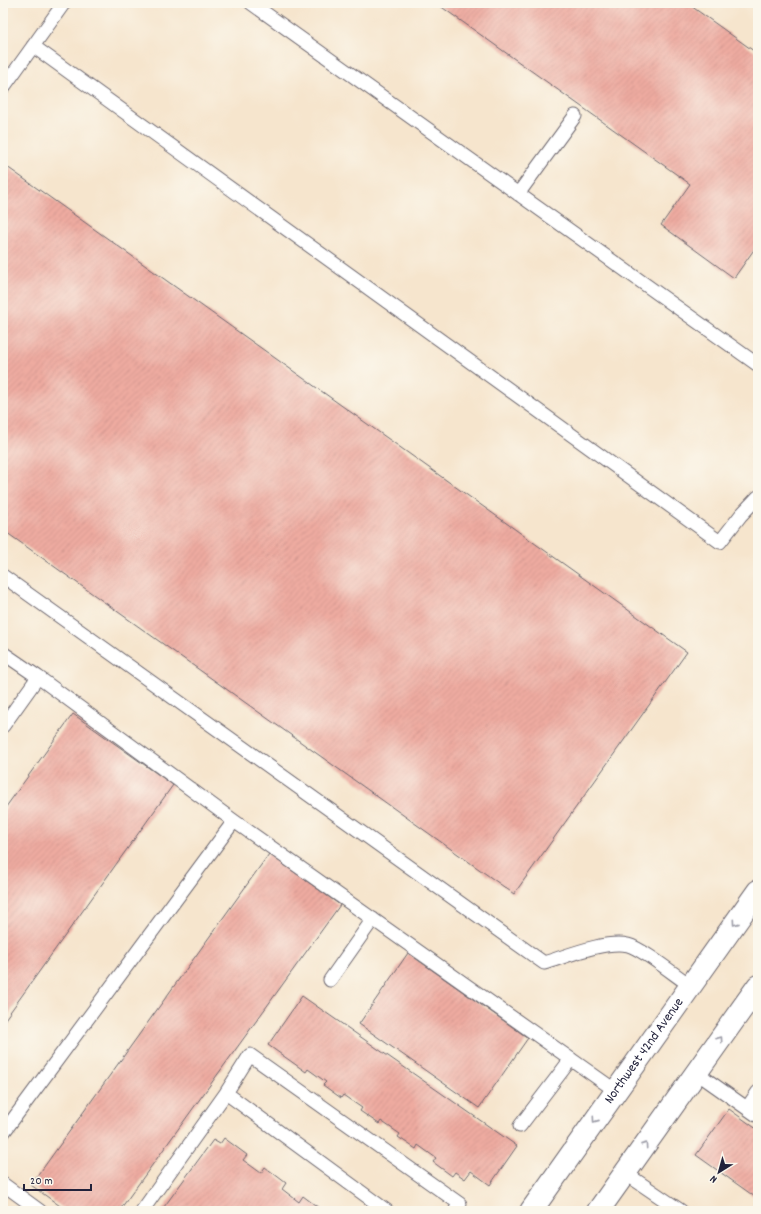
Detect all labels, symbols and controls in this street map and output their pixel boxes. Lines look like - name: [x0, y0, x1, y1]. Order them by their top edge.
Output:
- one-way arrow: [733, 918, 740, 925]
- street label: Northwest 42nd Avenue: [600, 994, 689, 1108]
- one-way arrow: [715, 1036, 723, 1043]
- one-way arrow: [592, 1116, 600, 1123]
- one-way arrow: [640, 1142, 648, 1149]
- north arrow: [699, 1152, 739, 1192]
- scale bar: [24, 1166, 91, 1192]
- text: N: [707, 1170, 721, 1186]
- text: 20 m: [30, 1173, 53, 1190]

